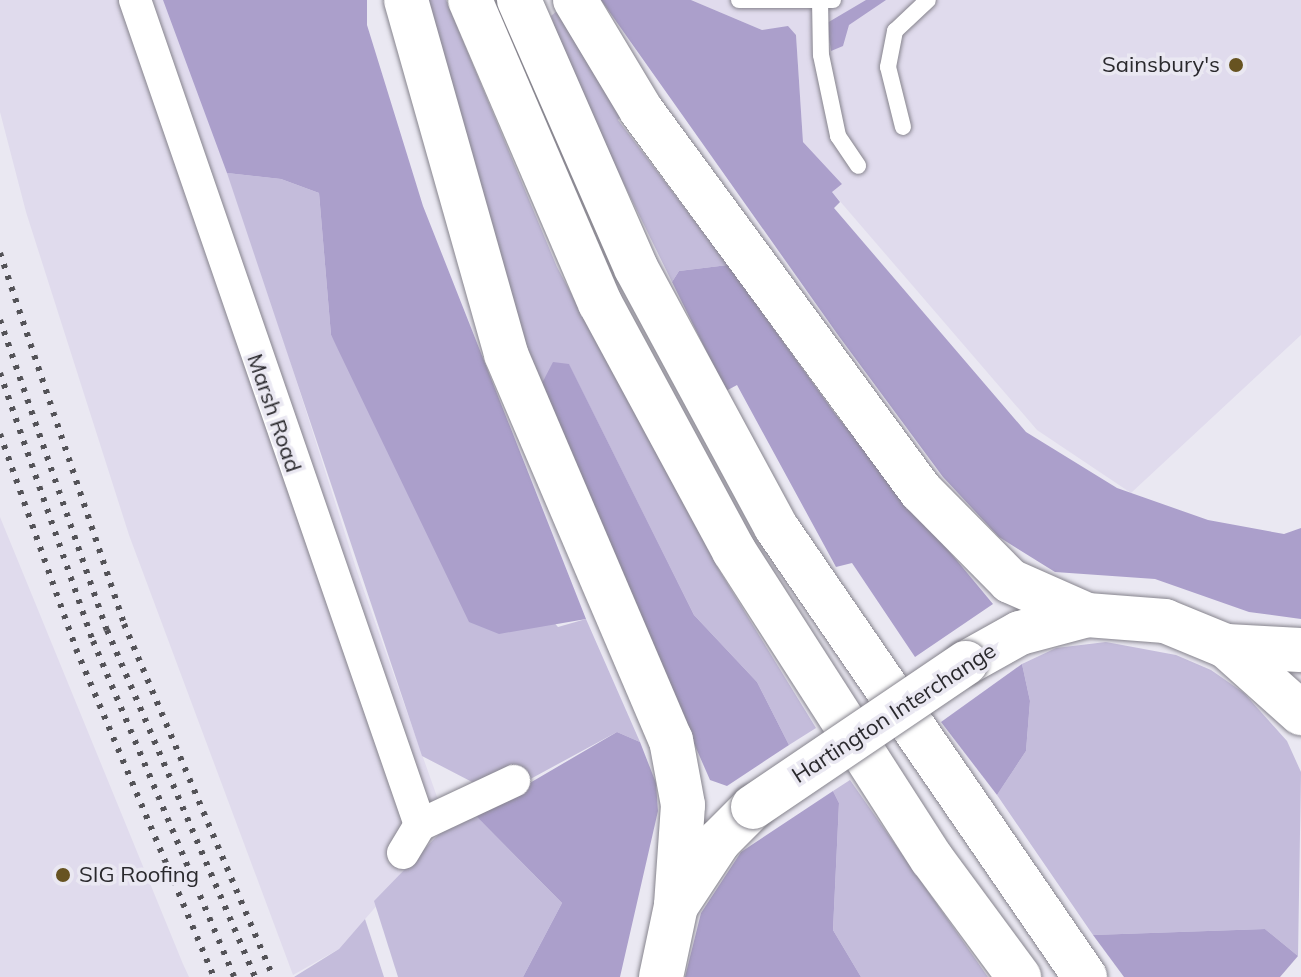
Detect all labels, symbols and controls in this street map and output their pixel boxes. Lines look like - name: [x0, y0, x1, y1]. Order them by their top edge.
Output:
- place label: Sainsbury's: [1102, 52, 1220, 78]
- marker: Sainsbury's: [1227, 56, 1245, 74]
- street label: Marsh Road: [241, 350, 307, 476]
- street label: Hartington Interchange: [787, 637, 1001, 789]
- place label: SIG Roofing: [79, 862, 199, 888]
- marker: SIG Roofing: [54, 866, 72, 884]

